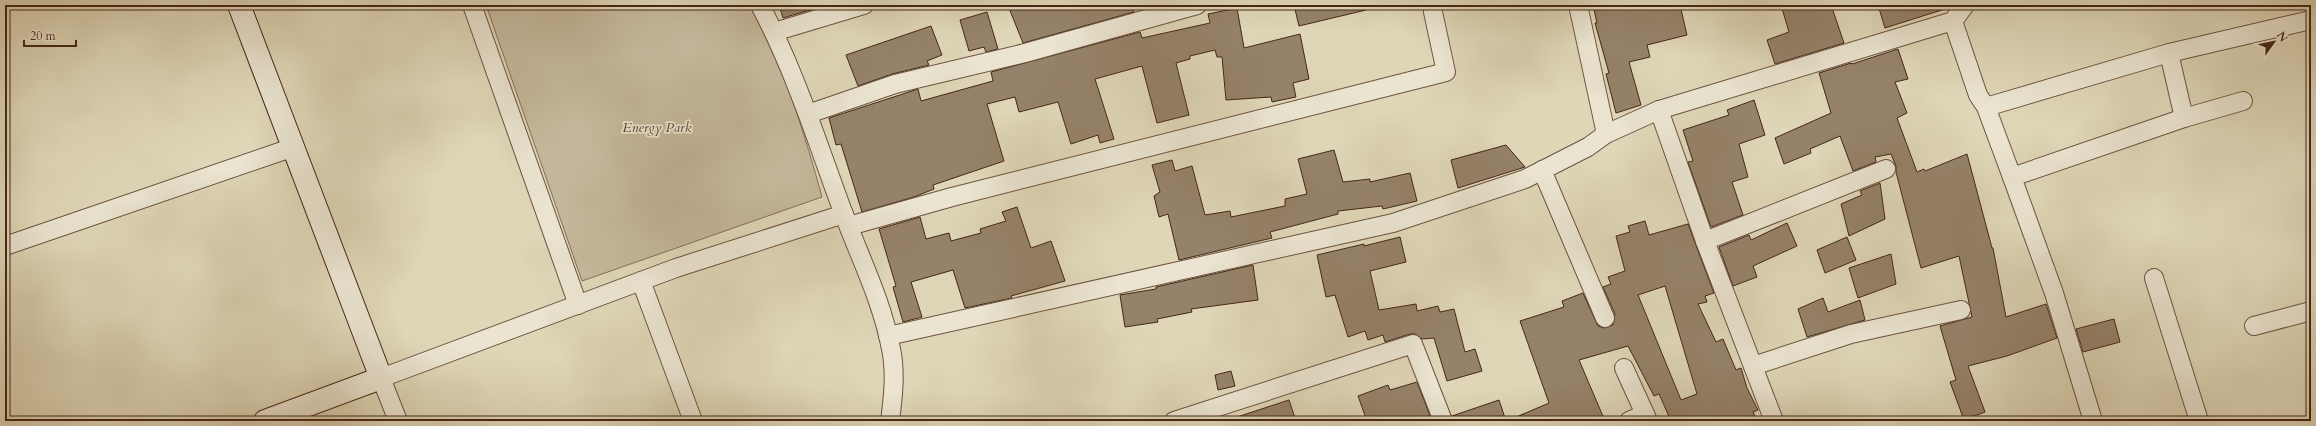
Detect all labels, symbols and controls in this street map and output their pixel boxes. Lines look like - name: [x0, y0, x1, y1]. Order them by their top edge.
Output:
- scale bar: [24, 22, 76, 48]
- north arrow: [2254, 22, 2294, 62]
- text: 20 m: [30, 28, 57, 44]
- text: N: [2273, 29, 2291, 45]
- park label: Energy Park: [622, 118, 692, 137]

